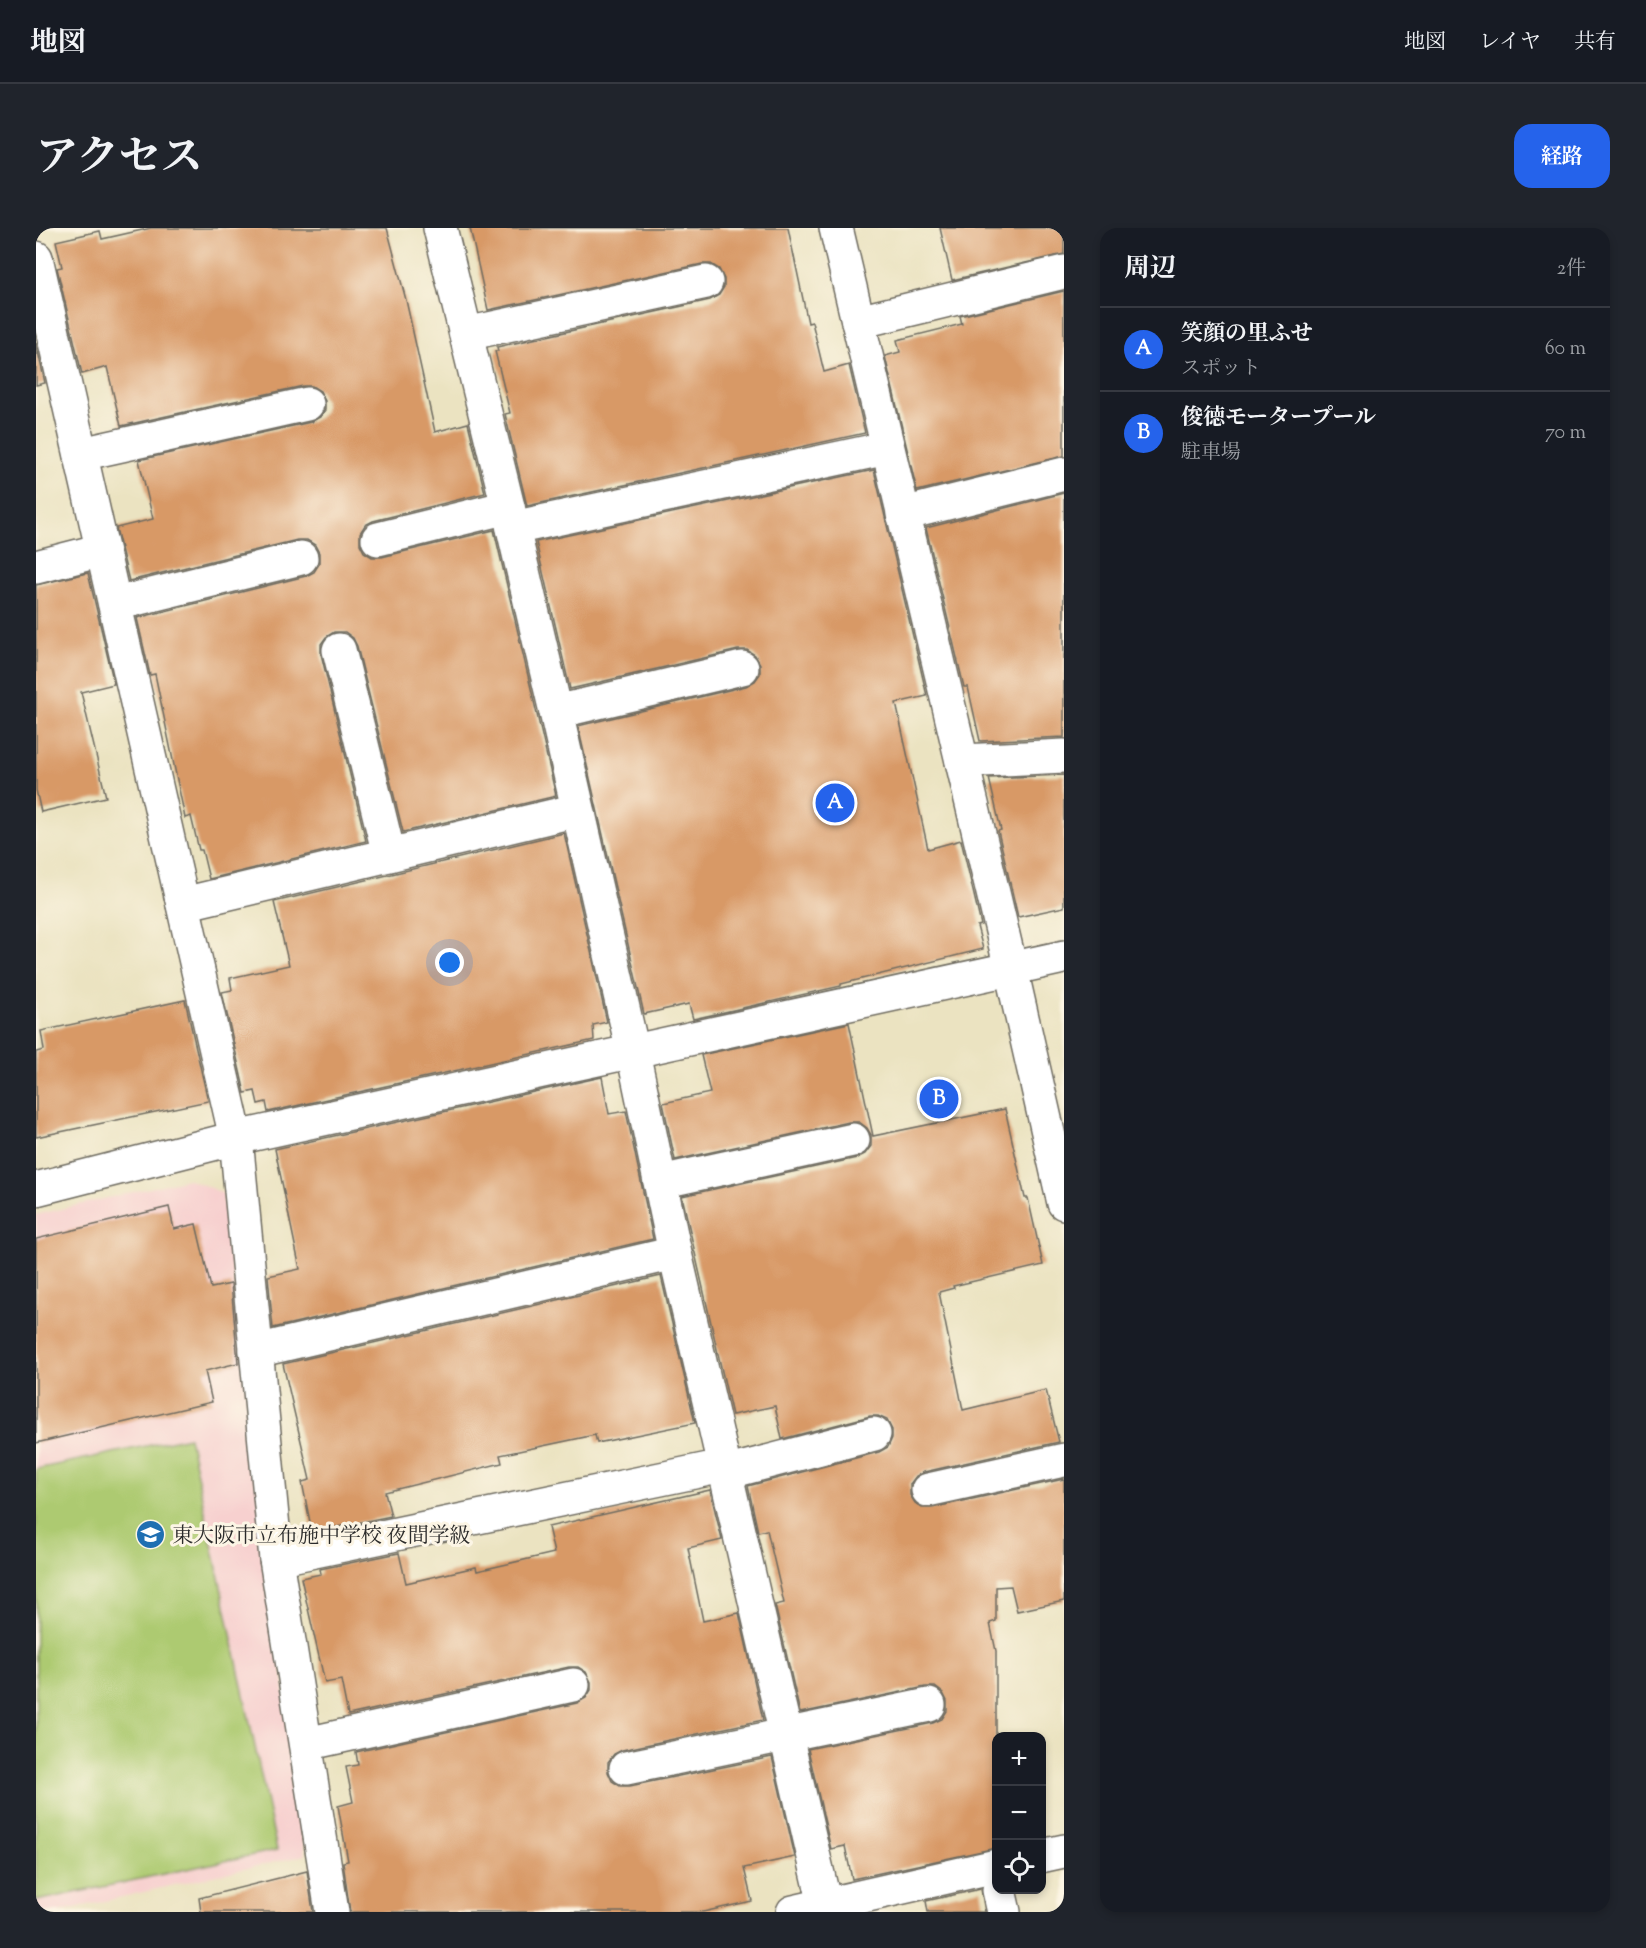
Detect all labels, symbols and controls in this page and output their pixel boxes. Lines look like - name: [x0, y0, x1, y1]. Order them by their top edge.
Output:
- text: 地図: [30, 24, 86, 64]
- text: 地図: [1404, 28, 1446, 58]
- text: レイヤ: [1479, 28, 1541, 58]
- text: 共有: [1574, 28, 1616, 58]
- button: 経路: [1514, 124, 1610, 188]
- text: アクセス: [36, 130, 203, 190]
- text: 周辺: [1124, 251, 1176, 288]
- text: 2件: [1557, 255, 1586, 284]
- text: 笑顔の里ふせ: [1181, 319, 1313, 351]
- text: A: [1135, 335, 1152, 364]
- text: 60 m: [1545, 335, 1586, 364]
- text: スポット: [1181, 355, 1261, 384]
- text: 俊徳モータープール: [1181, 403, 1376, 435]
- text: B: [1137, 419, 1150, 448]
- text: 70 m: [1545, 419, 1586, 448]
- text: 駐車場: [1181, 439, 1241, 468]
- pin: A: [816, 780, 854, 826]
- your location: [435, 948, 464, 977]
- pin: B: [920, 1076, 958, 1122]
- school or university icon: 東大阪市立布施中学校 夜間学級: [135, 1519, 167, 1551]
- place label: 東大阪市立布施中学校 夜間学級: [172, 1522, 470, 1552]
- map controls: [992, 1732, 1046, 1894]
- button: +: [992, 1732, 1046, 1786]
- button: −: [992, 1786, 1046, 1840]
- button: locate: [992, 1840, 1046, 1894]

